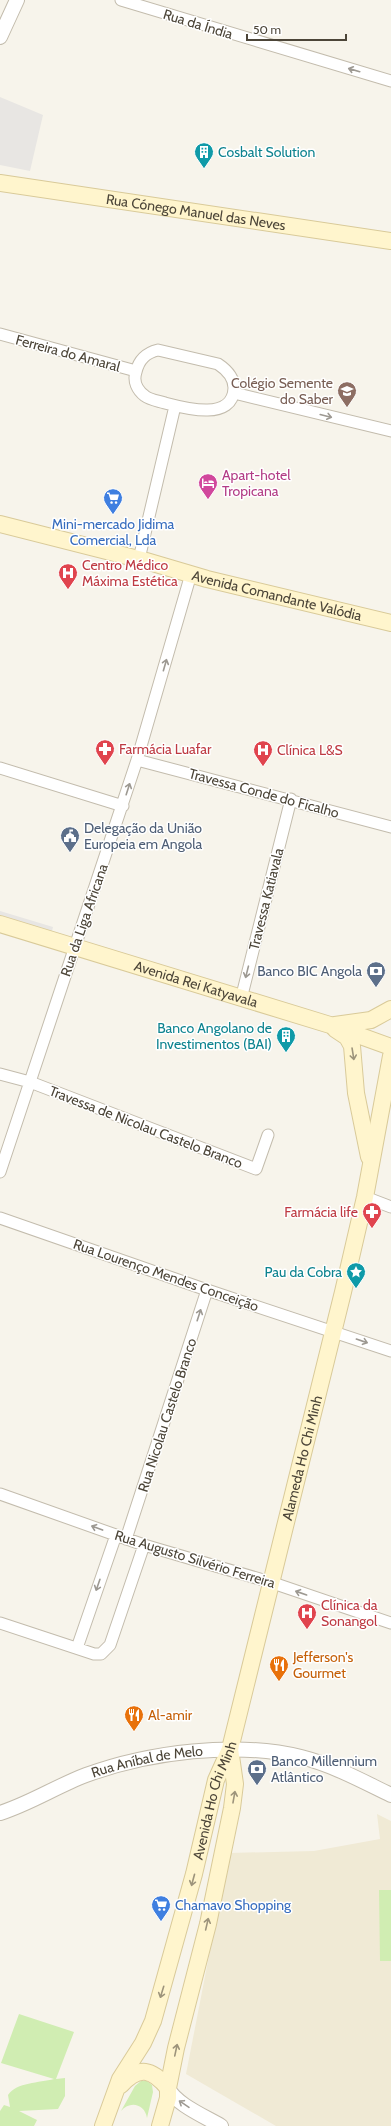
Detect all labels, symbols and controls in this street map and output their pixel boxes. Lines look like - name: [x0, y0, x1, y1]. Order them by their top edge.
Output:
- street label: Rua da Índia: [161, 5, 235, 43]
- scale bar: [247, 16, 346, 42]
- text: 50 m: [253, 22, 281, 37]
- one-way arrow: [347, 66, 360, 73]
- building icon: Cosbalt Solution: [193, 141, 215, 169]
- place label: Cosbalt Solution: [218, 143, 315, 161]
- street label: Rua Cónego Manuel das Neves: [105, 190, 287, 234]
- street label: Ferreira do Amaral: [14, 330, 123, 376]
- place label: Colégio Semente do Saber: [231, 374, 334, 408]
- school or university icon: Colégio Semente do Saber: [336, 380, 358, 408]
- one-way arrow: [319, 412, 332, 420]
- place label: Apart-hotel Tropicana: [222, 466, 291, 500]
- hotel icon: Apart-hotel Tropicana: [197, 472, 219, 500]
- supermarket icon: Mini-mercado Jidima Comercial, Lda: [102, 487, 124, 515]
- place label: Mini-mercado Jidima Comercial, Lda: [52, 515, 175, 549]
- place label: Centro Médico Máxima Estética: [82, 556, 178, 590]
- hospital icon: Centro Médico Máxima Estética: [57, 562, 79, 590]
- street label: Avenida Comandante Valódia: [190, 566, 364, 625]
- one-way arrow: [162, 658, 169, 671]
- pharmacy icon: Farmácia Luafar: [94, 738, 116, 766]
- hospital icon: Clínica L&S: [252, 739, 274, 767]
- place label: Farmácia Luafar: [119, 740, 212, 758]
- place label: Clínica L&S: [277, 741, 343, 759]
- street label: Travessa Conde do Ficalho: [187, 764, 341, 822]
- one-way arrow: [125, 783, 132, 796]
- place label: Delegação da União Europeia em Angola: [84, 819, 203, 853]
- public building icon: Delegação da União Europeia em Angola: [59, 825, 81, 853]
- street label: Travessa Katiavala: [245, 846, 287, 952]
- street label: Rua da Liga Africana: [56, 861, 112, 979]
- street label: Avenida Rei Katyavala: [132, 957, 260, 1011]
- bank icon: Banco BIC Angola: [365, 960, 387, 988]
- place label: Banco BIC Angola: [257, 962, 362, 980]
- one-way arrow: [243, 966, 251, 979]
- place label: Banco Angolano de Investimentos (BAI): [156, 1019, 272, 1053]
- building icon: Banco Angolano de Investimentos (BAI): [275, 1025, 297, 1053]
- one-way arrow: [349, 1047, 357, 1060]
- street label: Travessa de Nicolau Castelo Branco: [47, 1082, 246, 1172]
- pharmacy icon: Farmácia life: [361, 1201, 383, 1229]
- place label: Farmácia life: [284, 1203, 358, 1221]
- street label: Rua Lourenço Mendes Conceição: [71, 1235, 261, 1315]
- place icon: Pau da Cobra: [345, 1261, 367, 1289]
- place label: Pau da Cobra: [264, 1263, 342, 1281]
- one-way arrow: [196, 1309, 203, 1322]
- street label: Rua Nicolau Castelo Branco: [134, 1335, 200, 1494]
- one-way arrow: [355, 1338, 368, 1345]
- street label: Alameda Ho Chi Minh: [278, 1393, 326, 1522]
- one-way arrow: [91, 1524, 104, 1531]
- street label: Rua Augusto Silvério Ferreira: [112, 1526, 278, 1592]
- one-way arrow: [94, 1579, 102, 1591]
- one-way arrow: [295, 1588, 307, 1596]
- place label: Clínica da Sonangol: [321, 1596, 378, 1630]
- hospital icon: Clínica da Sonangol: [296, 1602, 318, 1630]
- place label: Jefferson's Gourmet: [292, 1648, 354, 1682]
- restaurant icon: Jefferson's Gourmet: [268, 1654, 290, 1682]
- restaurant icon: Al-amir: [123, 1704, 145, 1732]
- place label: Al-amir: [148, 1706, 193, 1724]
- street label: Avenida Ho Chi Minh: [189, 1740, 241, 1861]
- street label: Rua Aníbal de Melo: [89, 1742, 204, 1781]
- place label: Banco Millennium Atlântico: [271, 1752, 377, 1786]
- bank icon: Banco Millennium Atlântico: [246, 1758, 268, 1786]
- one-way arrow: [230, 1791, 238, 1804]
- one-way arrow: [189, 1873, 196, 1886]
- supermarket icon: Chamavo Shopping: [150, 1894, 172, 1922]
- place label: Chamavo Shopping: [175, 1896, 292, 1914]
- one-way arrow: [204, 1918, 212, 1931]
- one-way arrow: [158, 1985, 165, 1998]
- one-way arrow: [172, 2044, 180, 2057]
- one-way arrow: [179, 2100, 190, 2108]

